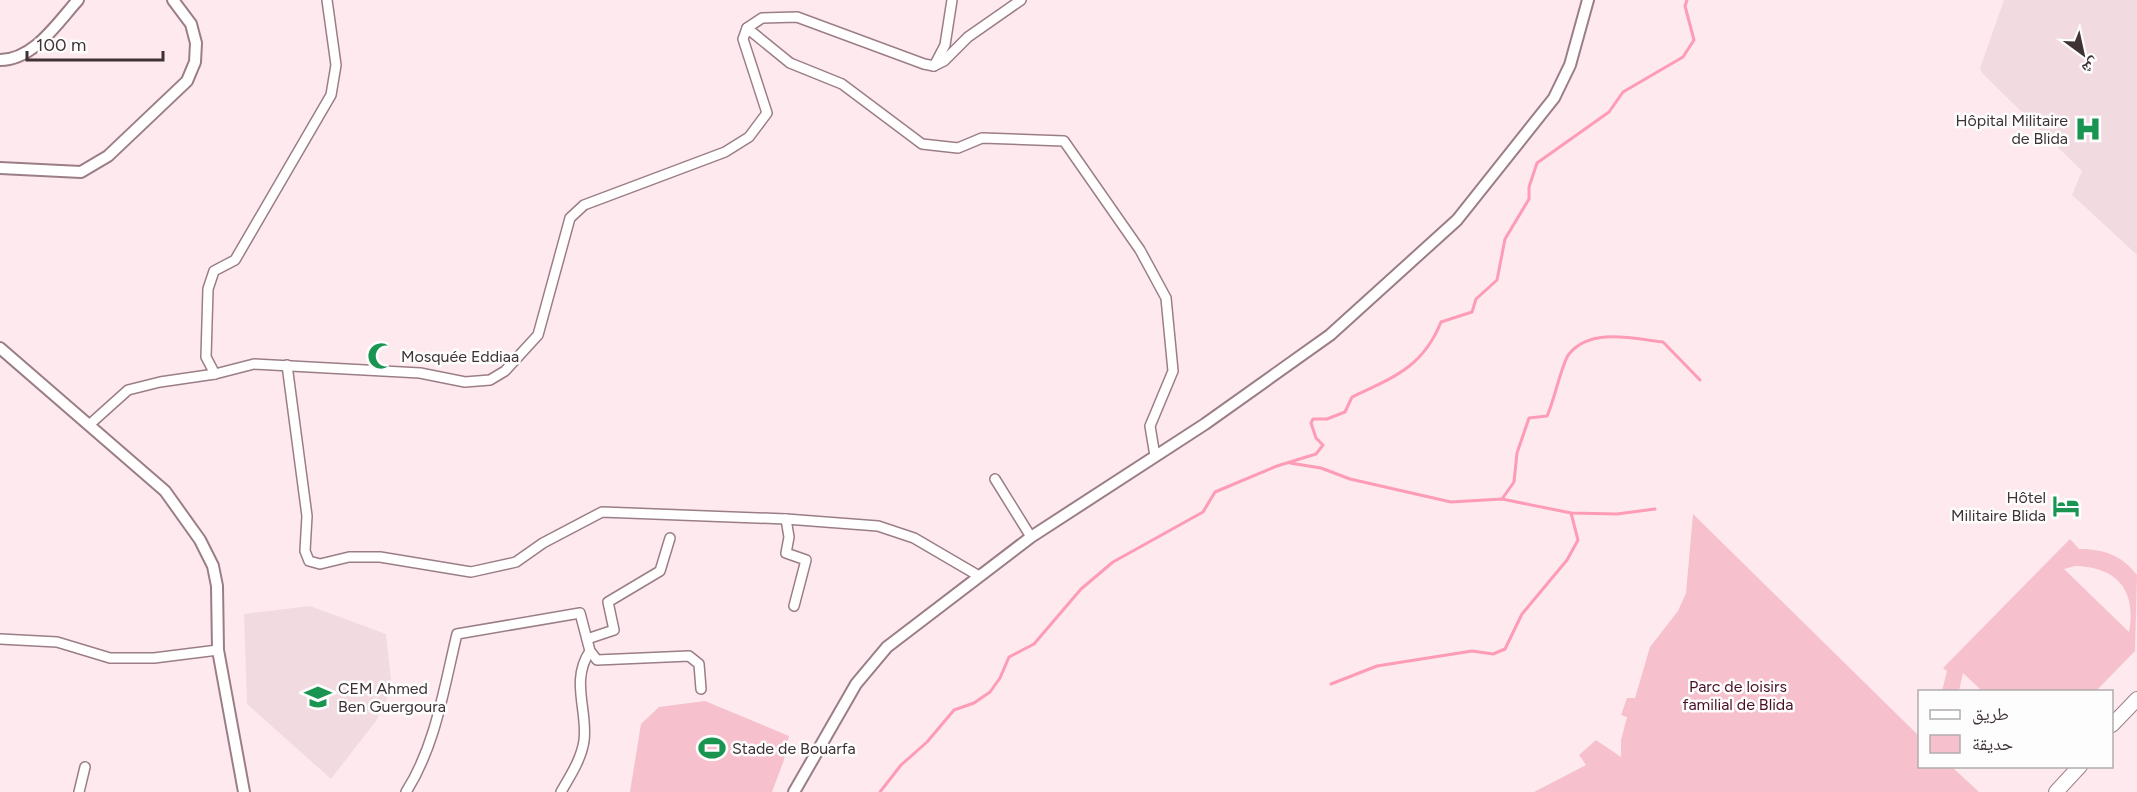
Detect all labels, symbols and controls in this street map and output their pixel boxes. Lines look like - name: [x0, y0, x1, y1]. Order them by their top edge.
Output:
- scale bar: [27, 24, 164, 62]
- north arrow: [2053, 24, 2113, 84]
- text: 100 m: [36, 34, 86, 56]
- text: ش: [2079, 54, 2103, 79]
- place label: Hôpital Militaire de Blida: [1955, 111, 2068, 148]
- hospital icon: Hôpital Militaire de Blida: [2073, 114, 2103, 144]
- mosque icon: Mosquée Eddiaa: [366, 341, 396, 371]
- place label: Mosquée Eddiaa: [401, 347, 519, 366]
- place label: Hôtel Militaire Blida: [1951, 488, 2046, 525]
- hotel icon: Hôtel Militaire Blida: [2051, 491, 2081, 521]
- park label: Parc de loisirs familial de Blida: [1683, 677, 1793, 714]
- place label: CEM Ahmed Ben Guergoura: [338, 679, 446, 716]
- school or university icon: CEM Ahmed Ben Guergoura: [303, 682, 333, 712]
- legend: [1918, 690, 2113, 768]
- text: طريق: [1972, 703, 2009, 725]
- sports icon: Stade de Bouarfa: [697, 733, 727, 763]
- text: حديقة: [1972, 733, 2013, 755]
- place label: Stade de Bouarfa: [732, 739, 856, 758]

